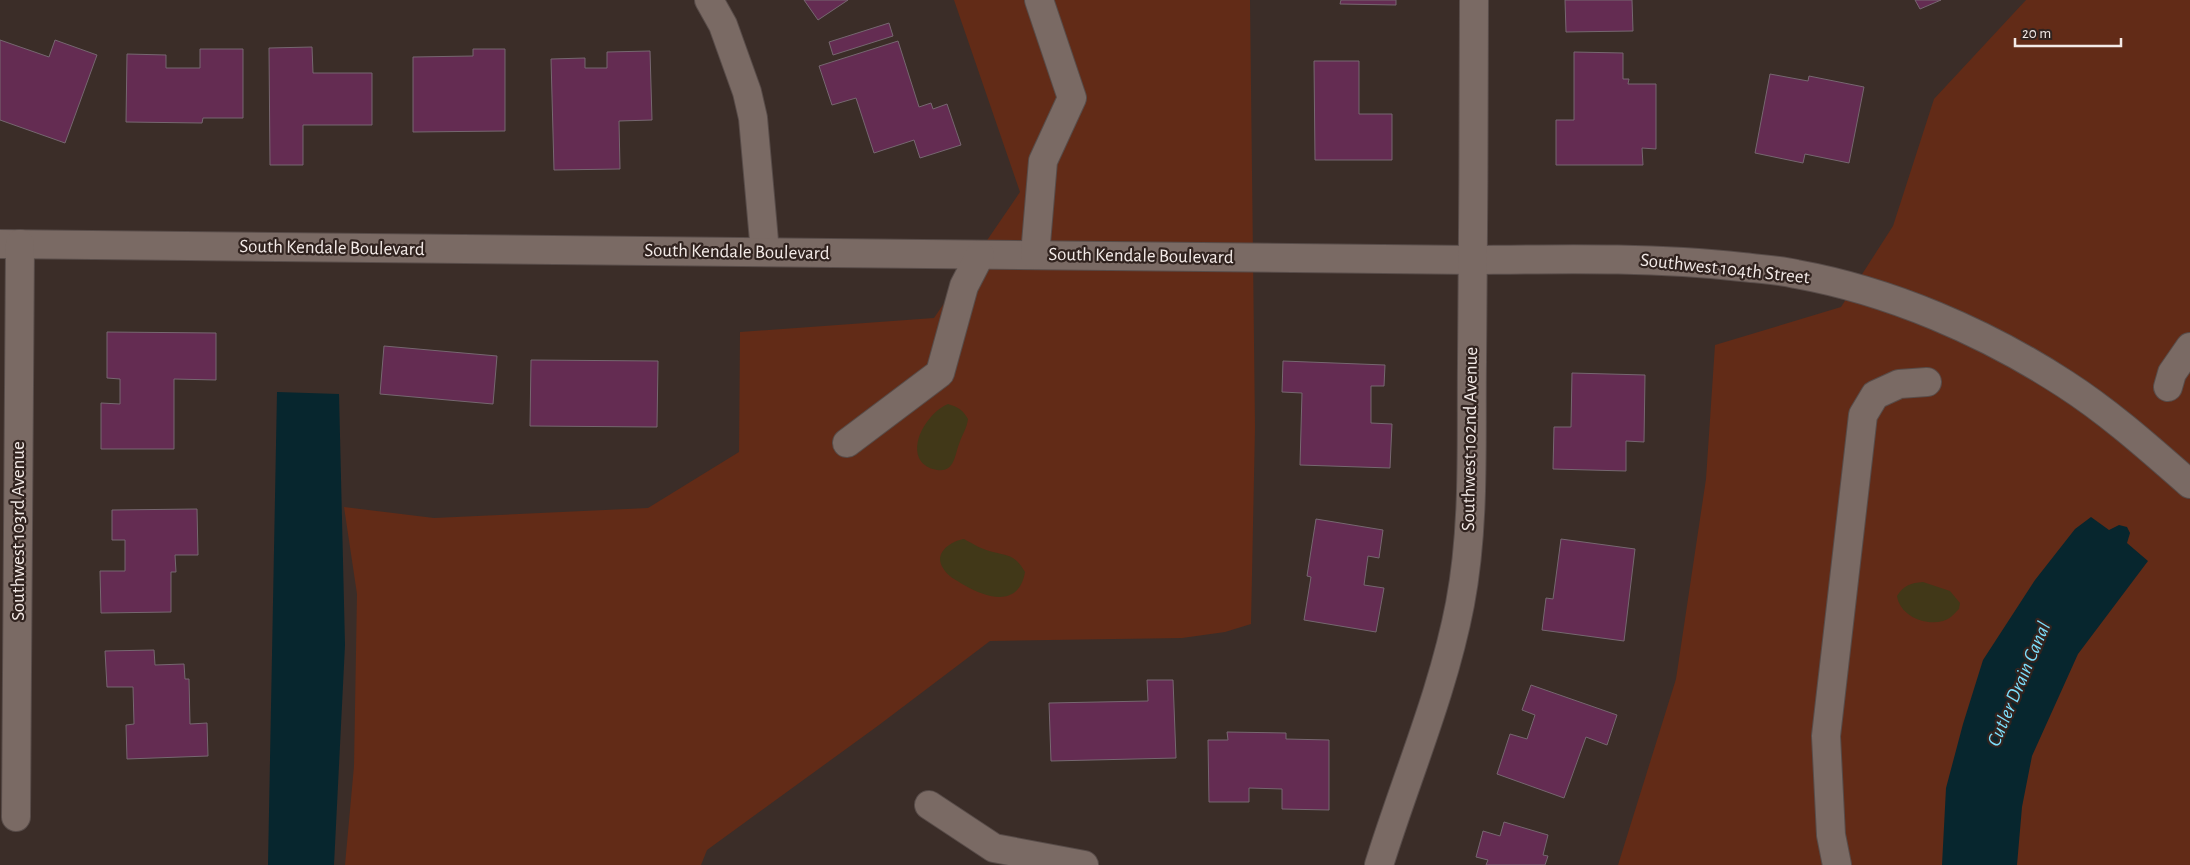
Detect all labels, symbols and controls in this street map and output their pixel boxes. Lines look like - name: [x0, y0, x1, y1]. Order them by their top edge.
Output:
- scale bar: [2015, 15, 2121, 47]
- text: 20 m: [2022, 26, 2051, 41]
- street label: South Kendale Boulevard: [239, 237, 425, 259]
- street label: South Kendale Boulevard: [644, 241, 830, 263]
- street label: South Kendale Boulevard: [1048, 245, 1234, 267]
- street label: Southwest 104th Street: [1639, 251, 1811, 287]
- street label: Southwest 102nd Avenue: [1459, 347, 1481, 531]
- street label: Southwest 103rd Avenue: [9, 441, 28, 621]
- water label: Cutler Drain Canal: [1984, 619, 2054, 749]

